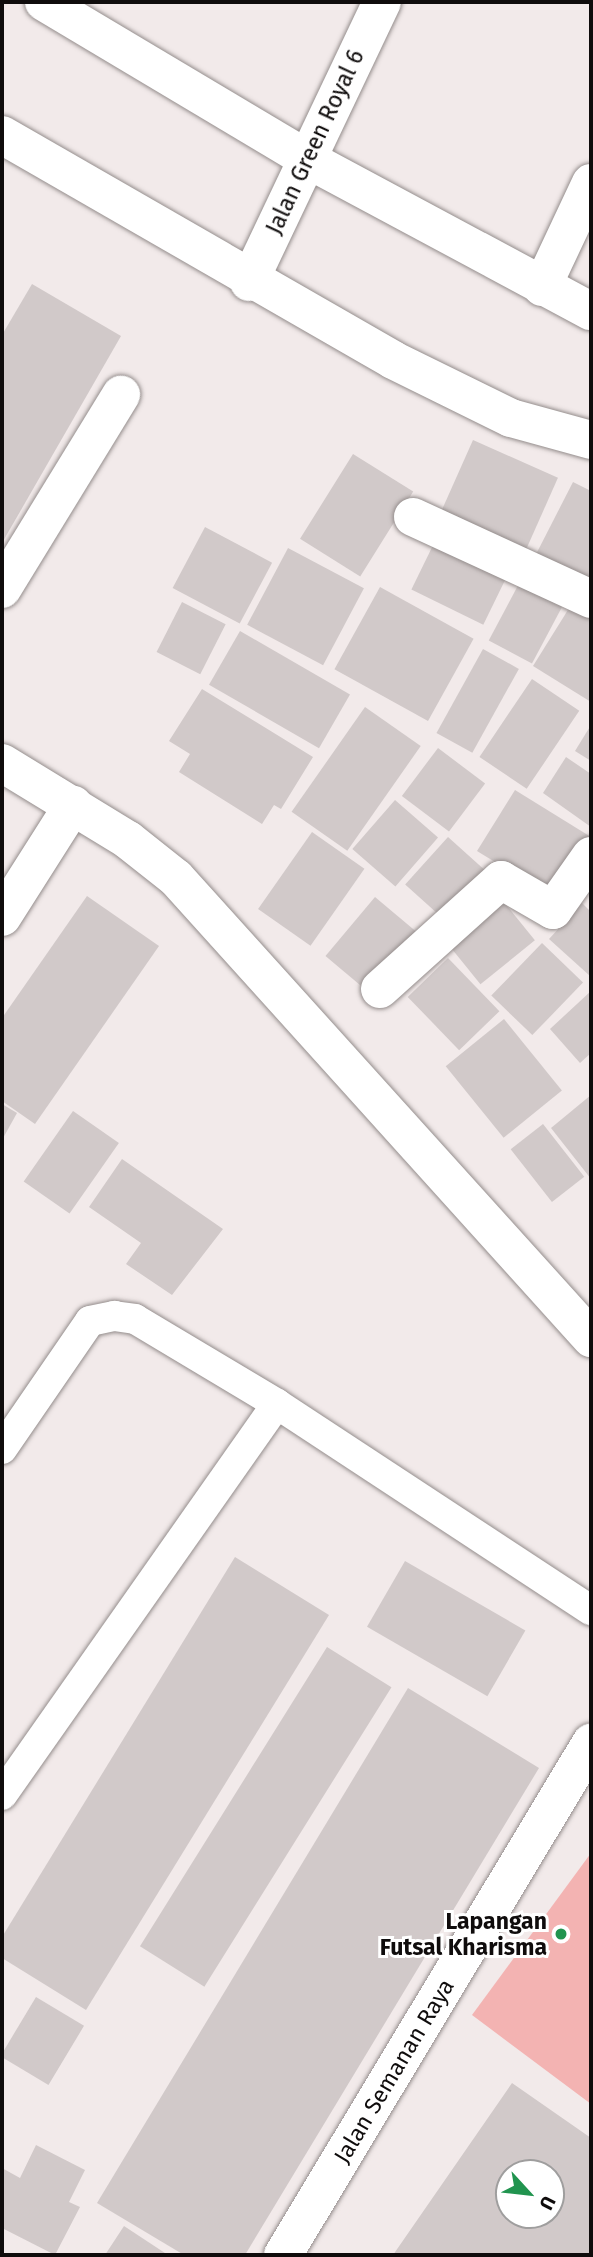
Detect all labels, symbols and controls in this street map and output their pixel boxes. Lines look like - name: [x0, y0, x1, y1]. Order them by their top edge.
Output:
- street label: Jalan Green Royal 6: [260, 45, 370, 239]
- place label: Lapangan Futsal Kharisma: [380, 1907, 547, 1961]
- marker: Lapangan Futsal Kharisma: [553, 1926, 569, 1942]
- street label: Jalan Semanan Raya: [328, 1974, 460, 2168]
- north arrow: [495, 2159, 565, 2229]
- text: U: [534, 2192, 560, 2214]

